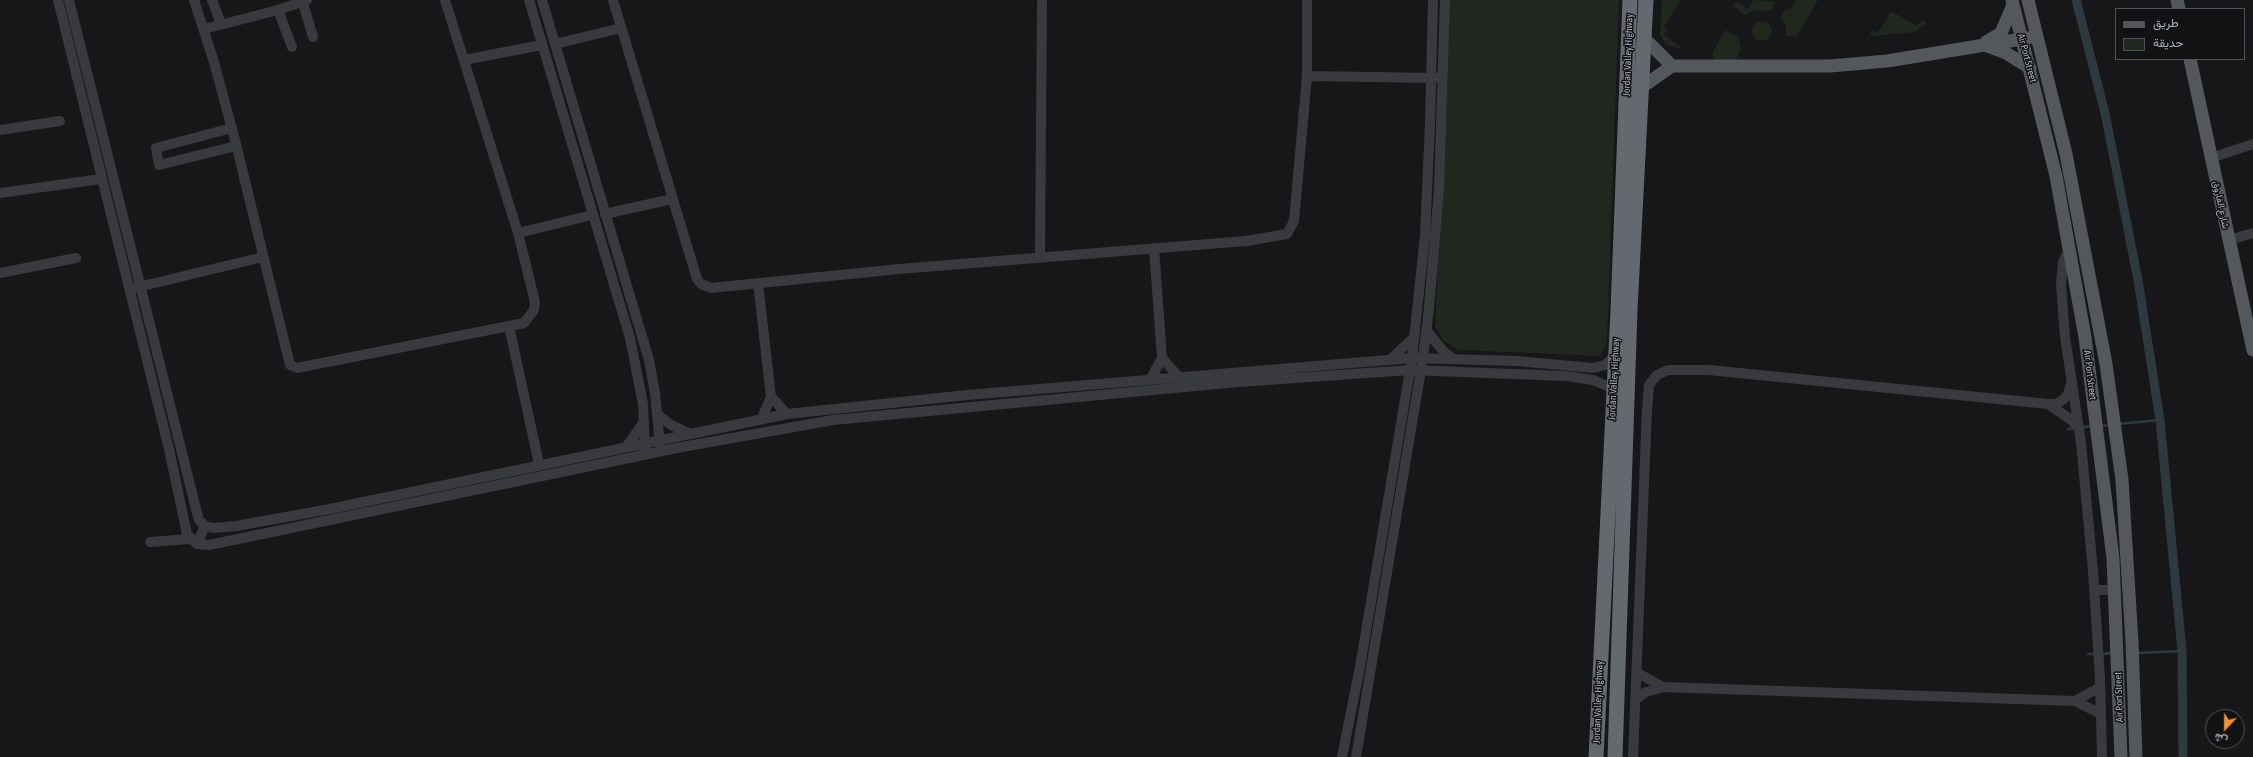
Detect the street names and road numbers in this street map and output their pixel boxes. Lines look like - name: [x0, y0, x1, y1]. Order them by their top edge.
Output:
- street label: Jordan Valley Highway: [1621, 13, 1635, 97]
- street label: Air Port Street: [2015, 32, 2039, 84]
- street label: شارع الفاروق: [2210, 180, 2232, 230]
- street label: Jordan Valley Highway: [1606, 337, 1622, 421]
- street label: Air Port Street: [2081, 349, 2099, 401]
- street label: Jordan Valley Highway: [1591, 660, 1605, 744]
- street label: Air Port Street: [2112, 672, 2126, 722]

